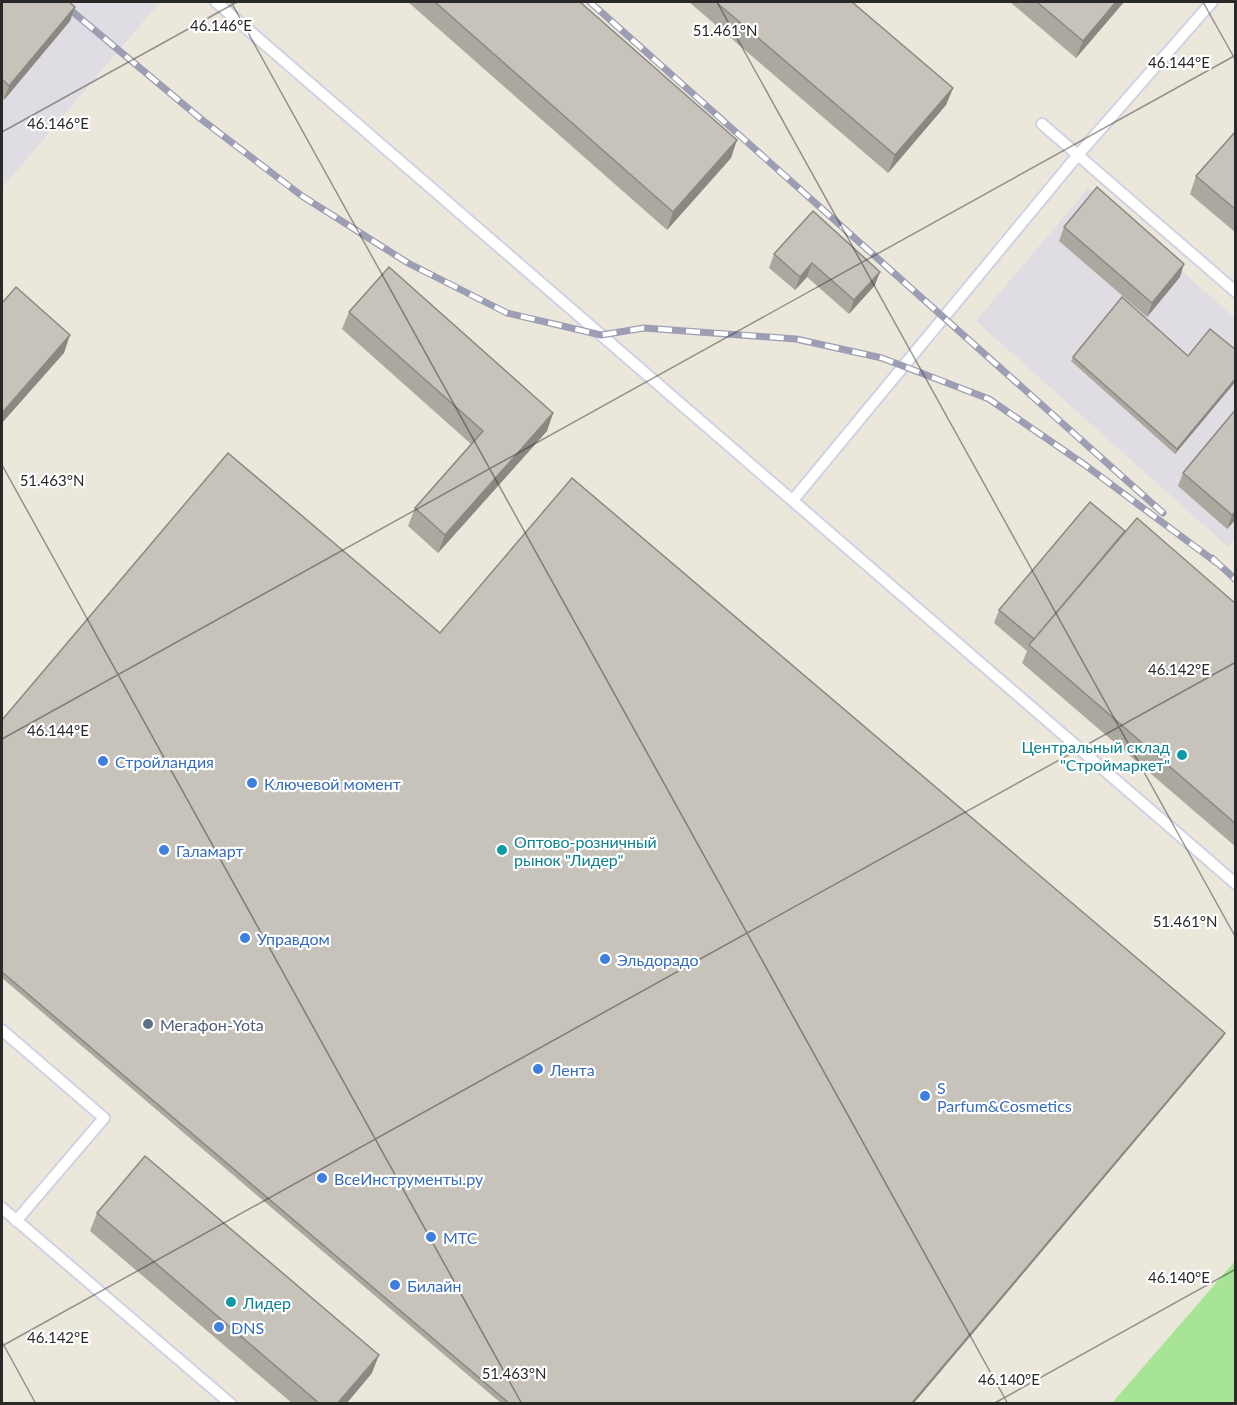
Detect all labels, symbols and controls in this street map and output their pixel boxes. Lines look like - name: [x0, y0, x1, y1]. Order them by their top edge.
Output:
- text: 46.146°E: [190, 16, 252, 34]
- text: 51.461°N: [693, 21, 757, 39]
- text: 46.144°E: [1148, 53, 1210, 71]
- text: 46.146°E: [27, 114, 89, 132]
- text: 51.463°N: [20, 471, 84, 489]
- text: 46.142°E: [1148, 660, 1210, 678]
- text: 46.144°E: [27, 721, 89, 739]
- place label: Центральный склад "Строймаркет": [1022, 737, 1170, 774]
- marker: Центральный склад "Строймаркет": [1175, 748, 1189, 762]
- place label: Стройландия: [115, 752, 214, 771]
- marker: Стройландия: [96, 754, 110, 768]
- place label: Ключевой момент: [264, 774, 401, 793]
- marker: Ключевой момент: [245, 776, 259, 790]
- place label: Оптово-розничный рынок "Лидер": [514, 832, 657, 869]
- place label: Галамарт: [176, 841, 244, 860]
- marker: Галамарт: [157, 843, 171, 857]
- marker: Оптово-розничный рынок "Лидер": [495, 843, 509, 857]
- text: 51.461°N: [1153, 912, 1217, 930]
- place label: Управдом: [257, 929, 330, 948]
- marker: Управдом: [238, 931, 252, 945]
- place label: Эльдорадо: [617, 950, 699, 969]
- marker: Эльдорадо: [598, 952, 612, 966]
- place label: Мегафон-Yota: [160, 1015, 264, 1034]
- marker: Мегафон-Yota: [141, 1017, 155, 1031]
- place label: Лента: [549, 1060, 595, 1079]
- marker: Лента: [531, 1062, 545, 1076]
- place label: S Parfum&Cosmetics: [937, 1078, 1072, 1115]
- marker: S Parfum&Cosmetics: [918, 1089, 932, 1103]
- place label: ВсеИнструменты.ру: [334, 1169, 484, 1188]
- marker: ВсеИнструменты.ру: [315, 1171, 329, 1185]
- place label: МТС: [443, 1228, 478, 1247]
- marker: МТС: [424, 1230, 438, 1244]
- text: 46.140°E: [1148, 1268, 1210, 1286]
- place label: Билайн: [407, 1276, 462, 1295]
- marker: Билайн: [388, 1278, 402, 1292]
- place label: Лидер: [242, 1293, 291, 1312]
- marker: Лидер: [224, 1295, 238, 1309]
- place label: DNS: [231, 1318, 264, 1337]
- marker: DNS: [212, 1320, 226, 1334]
- text: 46.142°E: [27, 1328, 89, 1346]
- text: 51.463°N: [482, 1364, 546, 1382]
- text: 46.140°E: [978, 1370, 1040, 1388]

